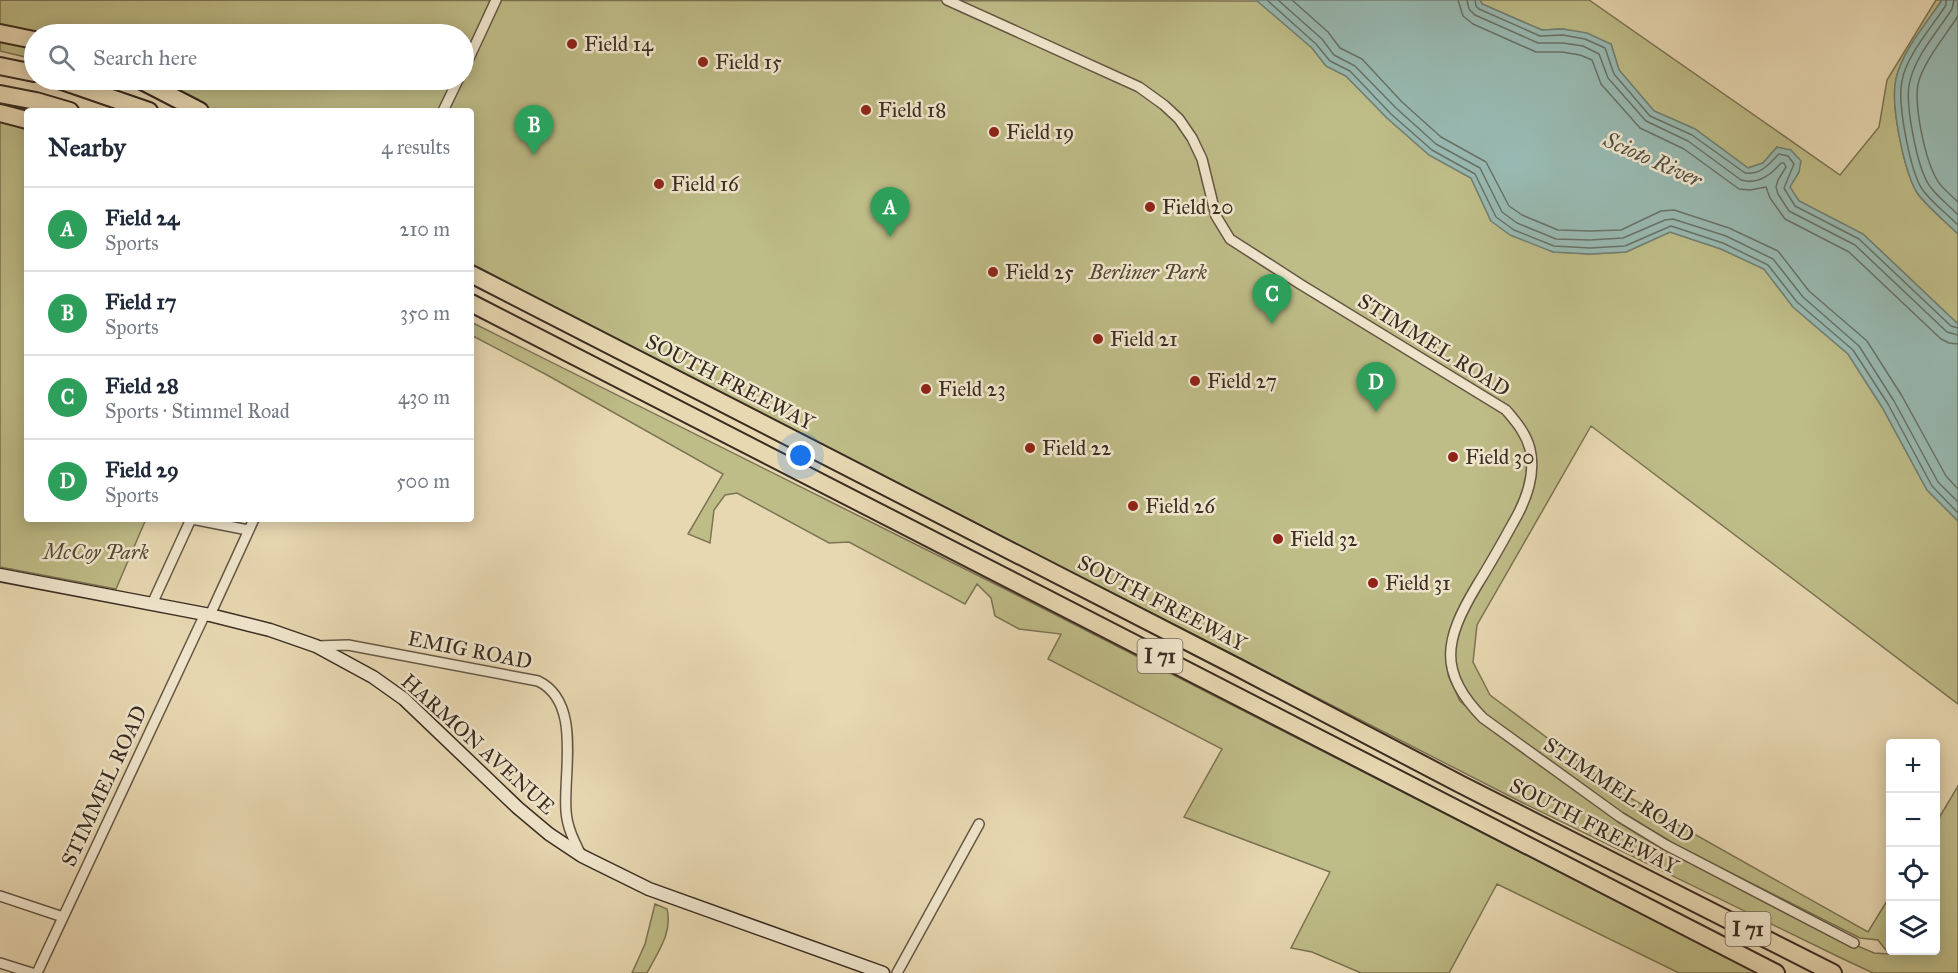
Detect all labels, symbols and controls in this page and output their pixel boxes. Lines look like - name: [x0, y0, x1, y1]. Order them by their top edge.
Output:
- search box: [24, 24, 474, 90]
- place label: Field 14: [584, 31, 654, 57]
- marker: Field 14: [565, 37, 579, 51]
- icon: search: [45, 41, 78, 74]
- text: Search here: [93, 44, 197, 71]
- place label: Field 15: [715, 49, 782, 75]
- marker: Field 15: [696, 55, 710, 69]
- place label: Field 18: [878, 97, 946, 123]
- marker: Field 18: [859, 103, 873, 117]
- pin: B: [514, 106, 554, 155]
- place label: Field 19: [1006, 119, 1074, 145]
- marker: Field 19: [987, 125, 1001, 139]
- water label: Scioto River: [1599, 125, 1708, 194]
- text: Nearby: [48, 131, 126, 163]
- text: 4 results: [381, 135, 450, 159]
- place label: Field 16: [671, 171, 740, 197]
- marker: Field 16: [652, 177, 666, 191]
- pin: A: [870, 188, 910, 237]
- place label: Field 20: [1162, 194, 1233, 220]
- marker: Field 20: [1143, 200, 1157, 214]
- text: Field 24: [105, 204, 179, 231]
- text: A: [61, 217, 74, 241]
- text: 210 m: [400, 217, 450, 241]
- text: Sports: [105, 231, 159, 255]
- place label: Field 25: [1005, 259, 1074, 285]
- park label: Berliner Park: [1088, 259, 1208, 285]
- marker: Field 25: [986, 265, 1000, 279]
- pin: C: [1252, 274, 1292, 324]
- text: Field 17: [105, 288, 177, 315]
- street label: STIMMEL ROAD: [1353, 288, 1515, 402]
- text: B: [61, 301, 74, 325]
- text: 350 m: [400, 301, 450, 325]
- text: Sports: [105, 315, 159, 339]
- place label: Field 21: [1110, 326, 1178, 352]
- street label: SOUTH FREEWAY: [641, 328, 819, 436]
- marker: Field 21: [1091, 332, 1105, 346]
- pin: D: [1356, 362, 1396, 412]
- place label: Field 27: [1207, 368, 1277, 394]
- text: Field 28: [105, 372, 179, 399]
- marker: Field 27: [1188, 374, 1202, 388]
- place label: Field 23: [938, 376, 1006, 402]
- marker: Field 23: [919, 382, 933, 396]
- text: C: [61, 385, 74, 409]
- text: 430 m: [398, 385, 450, 409]
- text: Sports · Stimmel Road: [105, 399, 290, 423]
- place label: Field 22: [1042, 435, 1112, 461]
- your location: [786, 441, 815, 470]
- marker: Field 22: [1023, 441, 1037, 455]
- place label: Field 30: [1465, 444, 1534, 470]
- marker: Field 30: [1446, 450, 1460, 464]
- text: Field 29: [105, 456, 179, 483]
- text: D: [60, 469, 75, 493]
- text: 500 m: [396, 469, 450, 493]
- text: Sports: [105, 483, 159, 507]
- place label: Field 26: [1145, 493, 1216, 519]
- marker: Field 26: [1126, 499, 1140, 513]
- place label: Field 32: [1290, 526, 1358, 552]
- marker: Field 32: [1271, 532, 1285, 546]
- park label: McCoy Park: [41, 539, 150, 565]
- street label: SOUTH FREEWAY: [1073, 549, 1251, 657]
- place label: Field 31: [1385, 570, 1451, 596]
- marker: Field 31: [1366, 576, 1380, 590]
- street label: EMIG ROAD: [406, 625, 534, 675]
- road number: I 71: [1138, 639, 1182, 673]
- street label: HARMON AVENUE: [396, 668, 560, 820]
- street label: STIMMEL ROAD: [55, 701, 153, 871]
- street label: STIMMEL ROAD: [1539, 732, 1699, 848]
- map controls: [1886, 739, 1940, 955]
- button: +: [1886, 739, 1940, 793]
- street label: SOUTH FREEWAY: [1505, 772, 1683, 880]
- button: −: [1886, 793, 1940, 847]
- button: locate: [1886, 847, 1940, 901]
- button: layers: [1886, 901, 1940, 955]
- road number: I 71: [1726, 912, 1770, 946]

